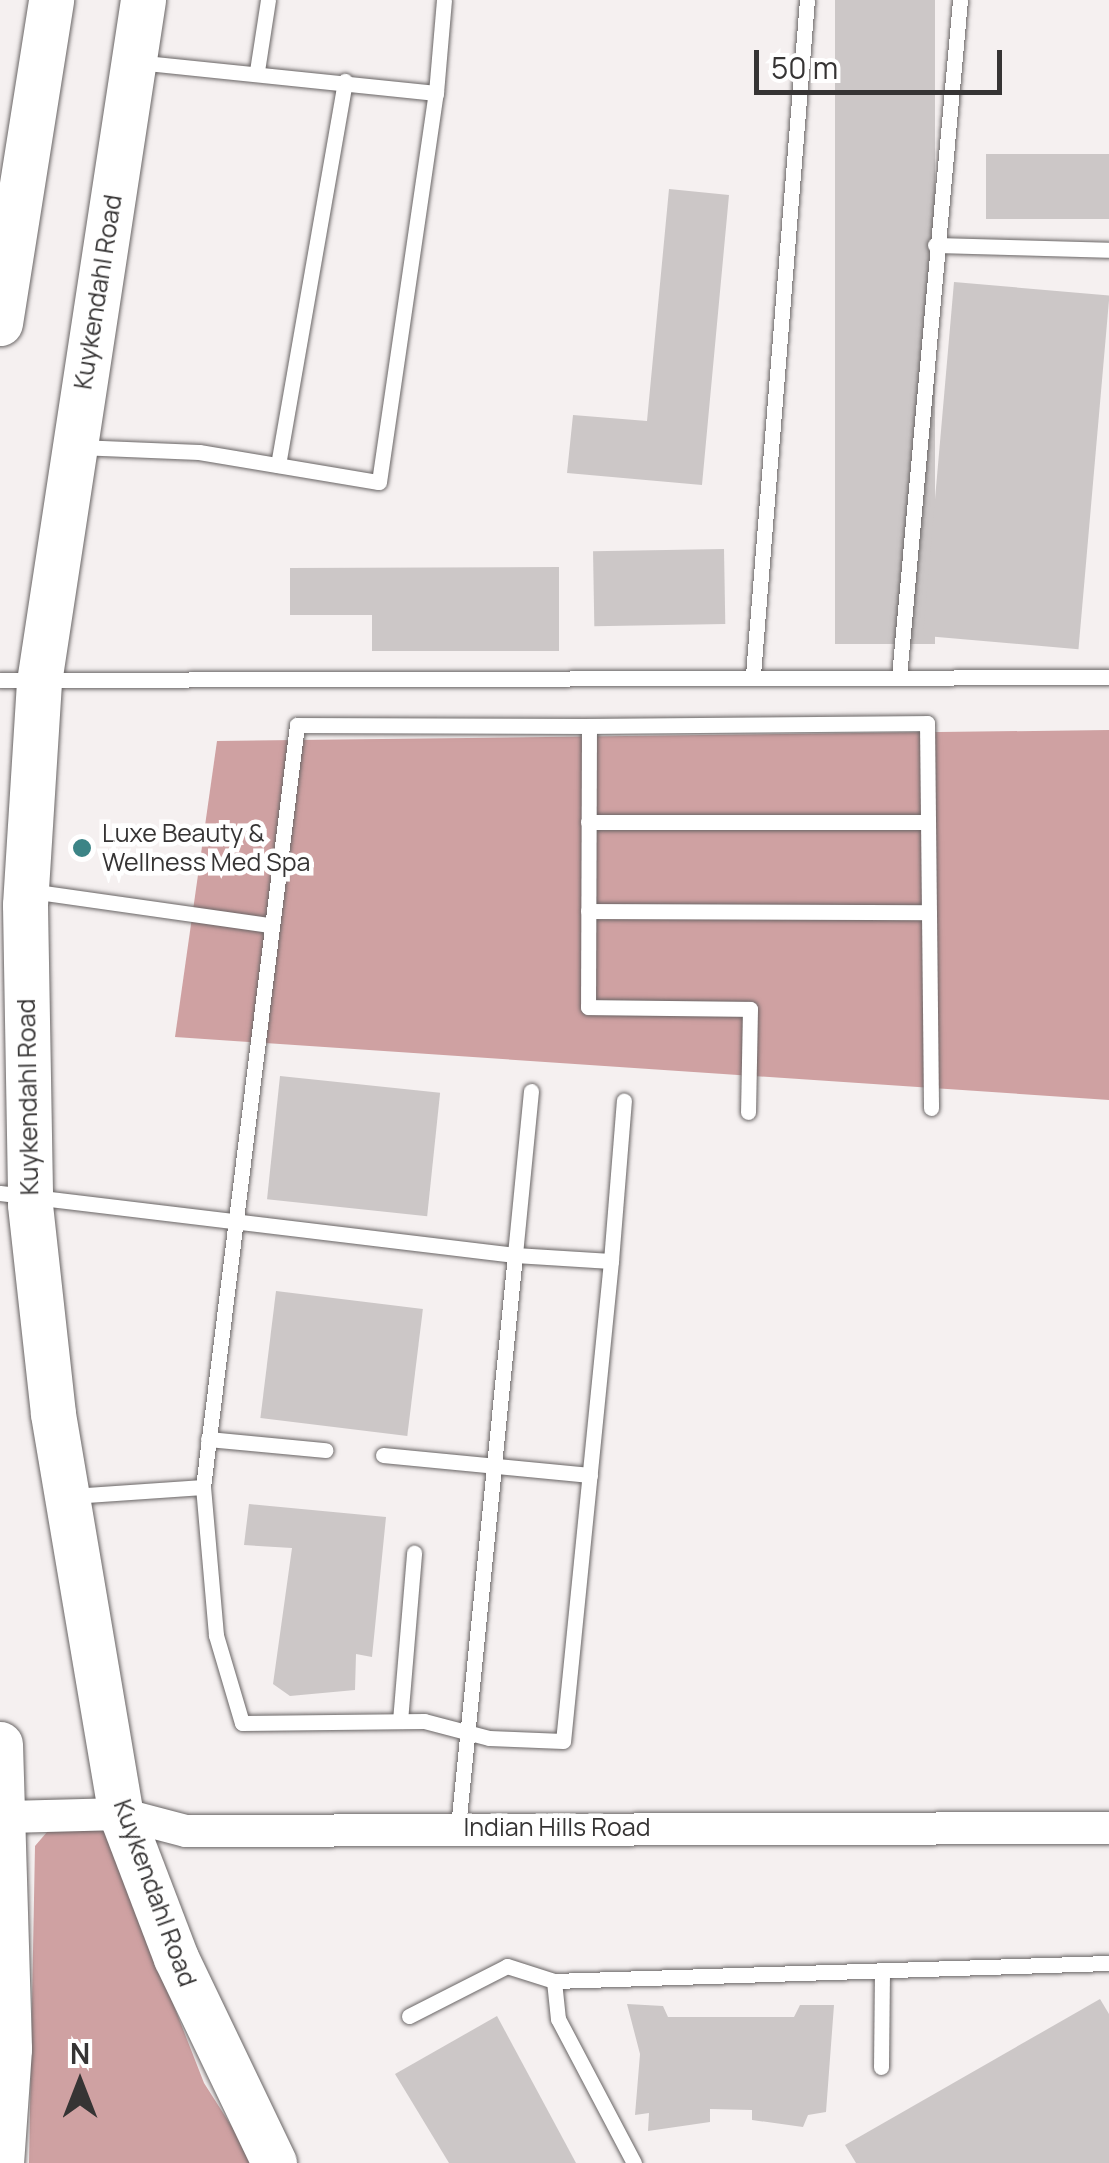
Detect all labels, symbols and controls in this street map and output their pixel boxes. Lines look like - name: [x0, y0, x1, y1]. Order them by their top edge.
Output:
- scale bar: [759, 30, 1006, 92]
- text: 50 m: [771, 47, 838, 88]
- street label: Kuykendahl Road: [68, 192, 128, 392]
- place label: Luxe Beauty & Wellness Med Spa: [102, 819, 310, 878]
- marker: Luxe Beauty & Wellness Med Spa: [71, 837, 93, 859]
- street label: Kuykendahl Road: [11, 998, 45, 1196]
- street label: Kuykendahl Road: [107, 1795, 203, 1991]
- street label: Indian Hills Road: [464, 1812, 650, 1842]
- north arrow: [30, 2033, 130, 2133]
- text: N: [70, 2034, 90, 2072]

